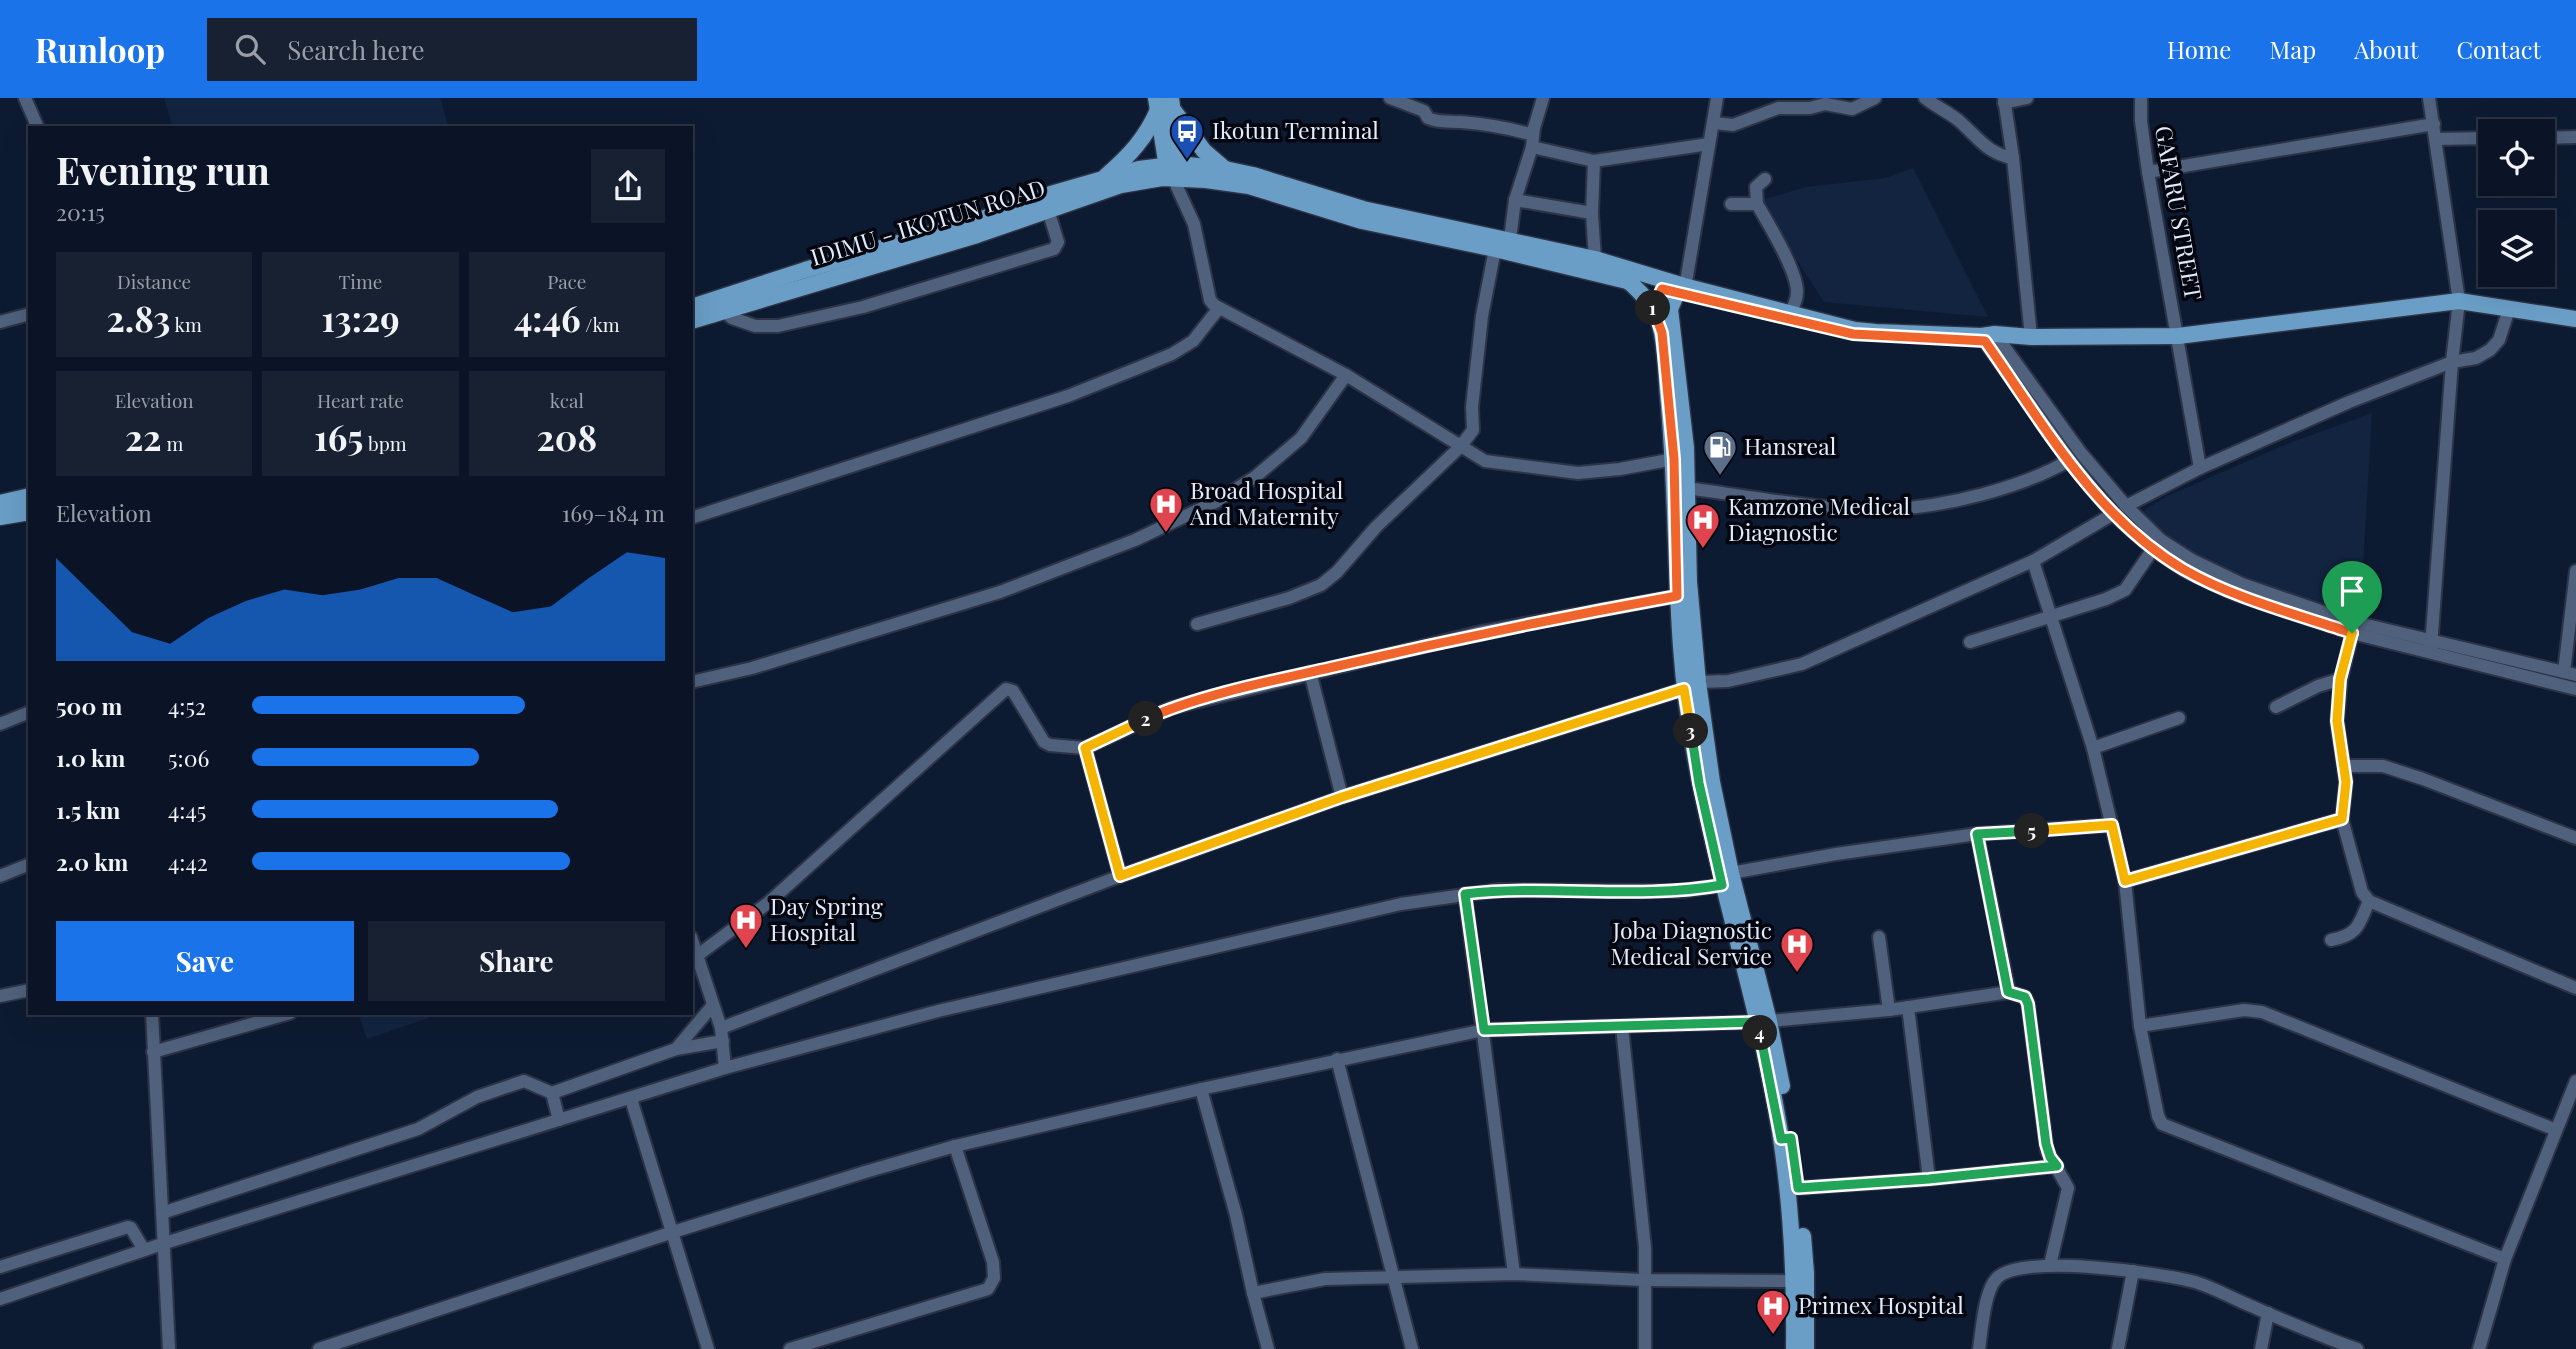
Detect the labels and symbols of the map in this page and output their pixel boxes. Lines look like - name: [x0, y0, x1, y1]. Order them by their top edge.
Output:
- bus stop icon: Ikotun Terminal: [1168, 112, 1206, 161]
- place label: Ikotun Terminal: [1212, 114, 1379, 145]
- street label: GAFARU STREET: [2149, 123, 2210, 302]
- street label: IDIMU - IKOTUN ROAD: [807, 171, 1049, 272]
- pin: 1: [1636, 290, 1670, 326]
- fuel station icon: Hansreal: [1701, 428, 1739, 477]
- place label: Hansreal: [1744, 430, 1837, 461]
- place label: Broad Hospital And Maternity: [1189, 474, 1344, 531]
- hospital icon: Broad Hospital And Maternity: [1147, 485, 1185, 534]
- place label: Kamzone Medical Diagnostic: [1728, 490, 1911, 547]
- hospital icon: Kamzone Medical Diagnostic: [1684, 501, 1722, 550]
- pin: [2322, 561, 2382, 633]
- pin: 2: [1128, 702, 1164, 736]
- pin: 3: [1674, 714, 1708, 748]
- pin: 5: [2014, 814, 2050, 848]
- place label: Day Spring Hospital: [770, 890, 883, 947]
- hospital icon: Day Spring Hospital: [727, 901, 765, 950]
- place label: Joba Diagnostic Medical Service: [1611, 914, 1772, 971]
- hospital icon: Joba Diagnostic Medical Service: [1778, 925, 1816, 974]
- pin: 4: [1742, 1016, 1778, 1051]
- hospital icon: Primex Hospital: [1754, 1287, 1792, 1336]
- place label: Primex Hospital: [1798, 1289, 1964, 1320]

